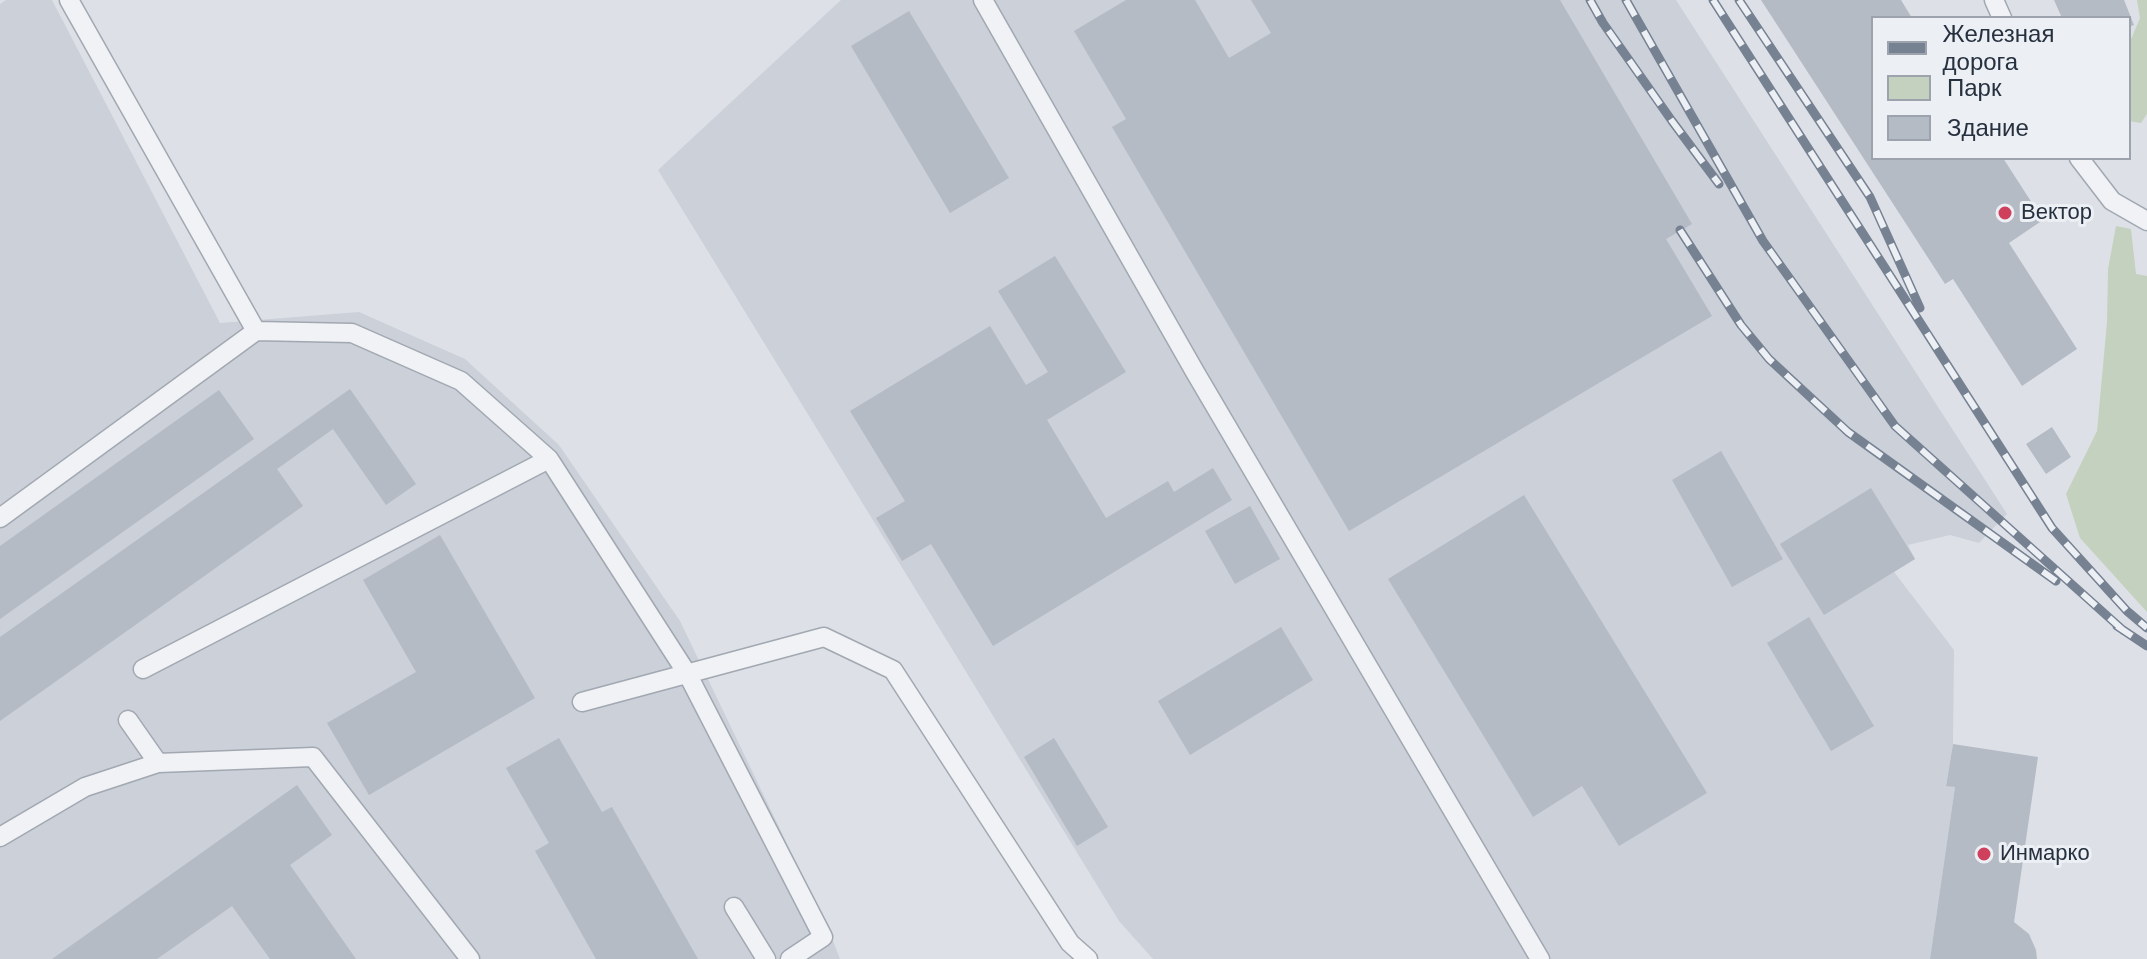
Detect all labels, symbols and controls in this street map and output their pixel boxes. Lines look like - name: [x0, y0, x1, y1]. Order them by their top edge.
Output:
- legend: [1871, 16, 2131, 160]
- text: Железная дорога: [1943, 20, 2054, 75]
- text: Парк: [1947, 74, 2001, 101]
- text: Здание: [1947, 114, 2029, 141]
- place label: Вектор: [2021, 200, 2092, 226]
- marker: Вектор: [1996, 204, 2014, 222]
- place label: Инмарко: [2000, 841, 2090, 867]
- marker: Инмарко: [1975, 845, 1993, 863]

